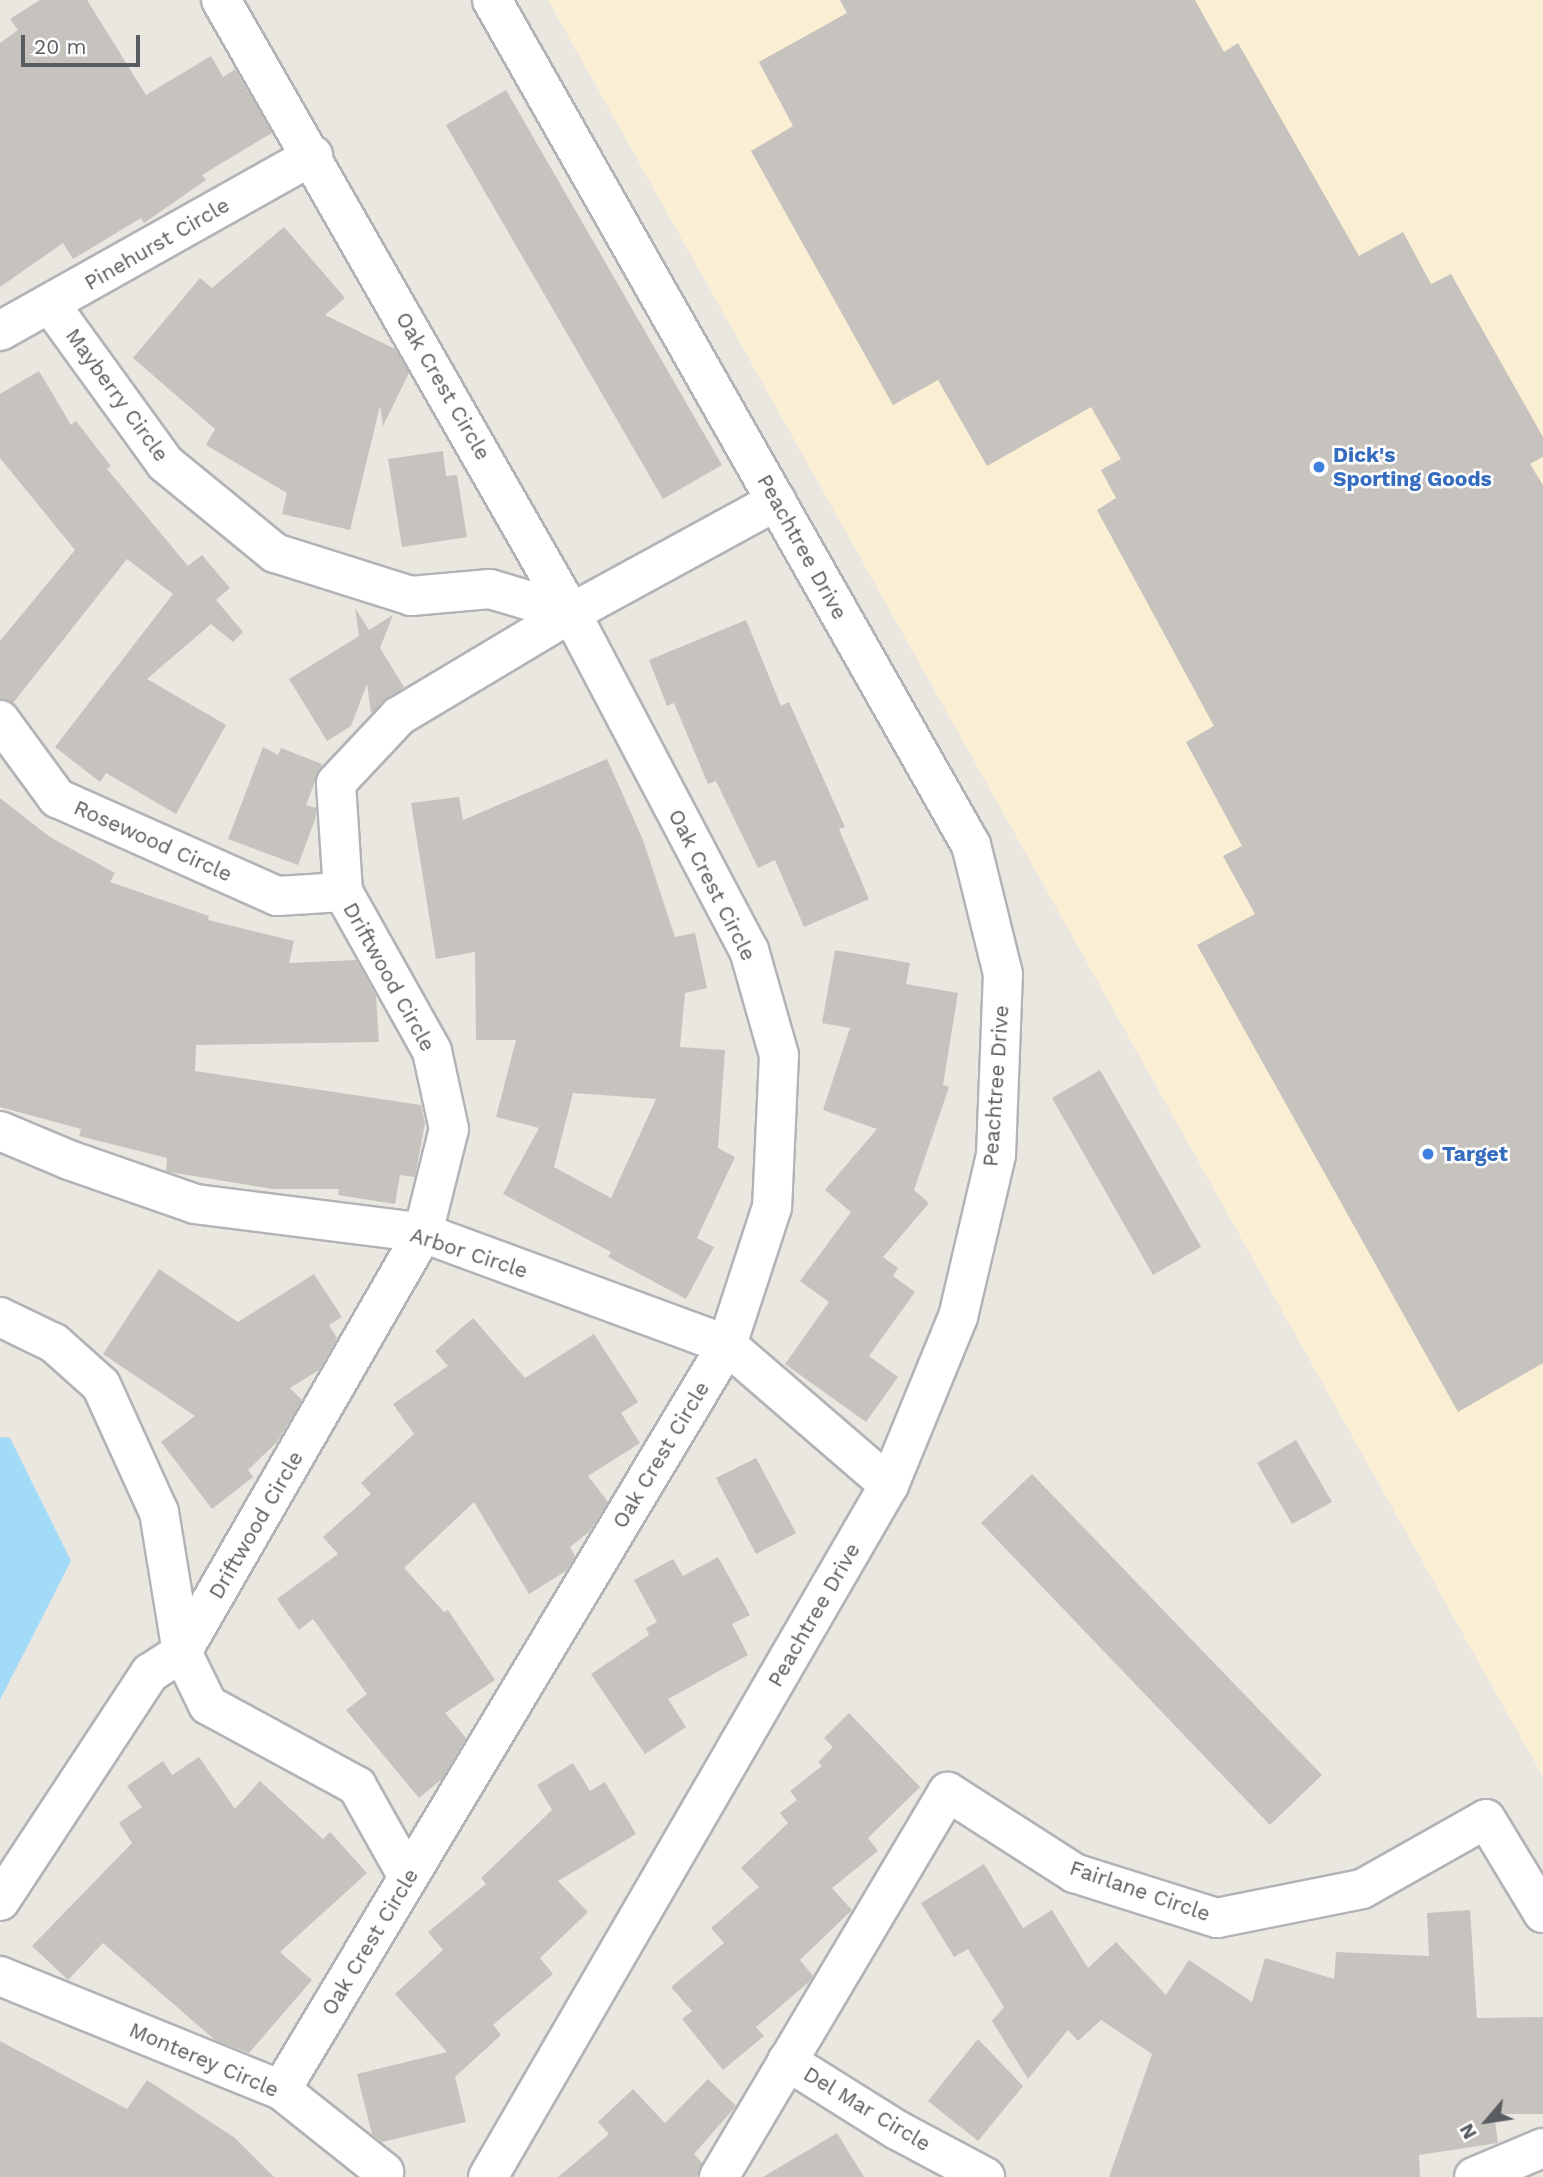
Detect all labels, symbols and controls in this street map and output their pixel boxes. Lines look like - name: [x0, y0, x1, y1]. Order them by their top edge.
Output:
- scale bar: [24, 21, 144, 65]
- text: 20 m: [34, 34, 86, 59]
- street label: Pinehurst Circle: [80, 192, 234, 296]
- street label: Oak Crest Circle: [390, 307, 496, 465]
- street label: Mayberry Circle: [60, 323, 174, 467]
- place label: Dick's Sporting Goods: [1333, 442, 1492, 492]
- marker: Dick's Sporting Goods: [1311, 459, 1327, 475]
- street label: Peachtree Drive: [752, 470, 852, 624]
- street label: Rosewood Circle: [70, 795, 236, 887]
- street label: Oak Crest Circle: [663, 805, 761, 965]
- street label: Driftwood Circle: [338, 898, 440, 1056]
- street label: Peachtree Drive: [978, 1004, 1014, 1168]
- place label: Target: [1442, 1141, 1508, 1167]
- marker: Target: [1420, 1146, 1436, 1162]
- street label: Arbor Circle: [407, 1222, 531, 1284]
- street label: Oak Crest Circle: [607, 1377, 715, 1533]
- street label: Driftwood Circle: [203, 1447, 309, 1603]
- street label: Peachtree Drive: [763, 1539, 865, 1691]
- street label: Fairlane Circle: [1066, 1855, 1214, 1927]
- street label: Oak Crest Circle: [316, 1864, 424, 2020]
- street label: Monterey Circle: [125, 2017, 283, 2103]
- street label: Del Mar Circle: [798, 2061, 936, 2157]
- north arrow: [1452, 2086, 1522, 2156]
- text: N: [1455, 2120, 1482, 2143]

